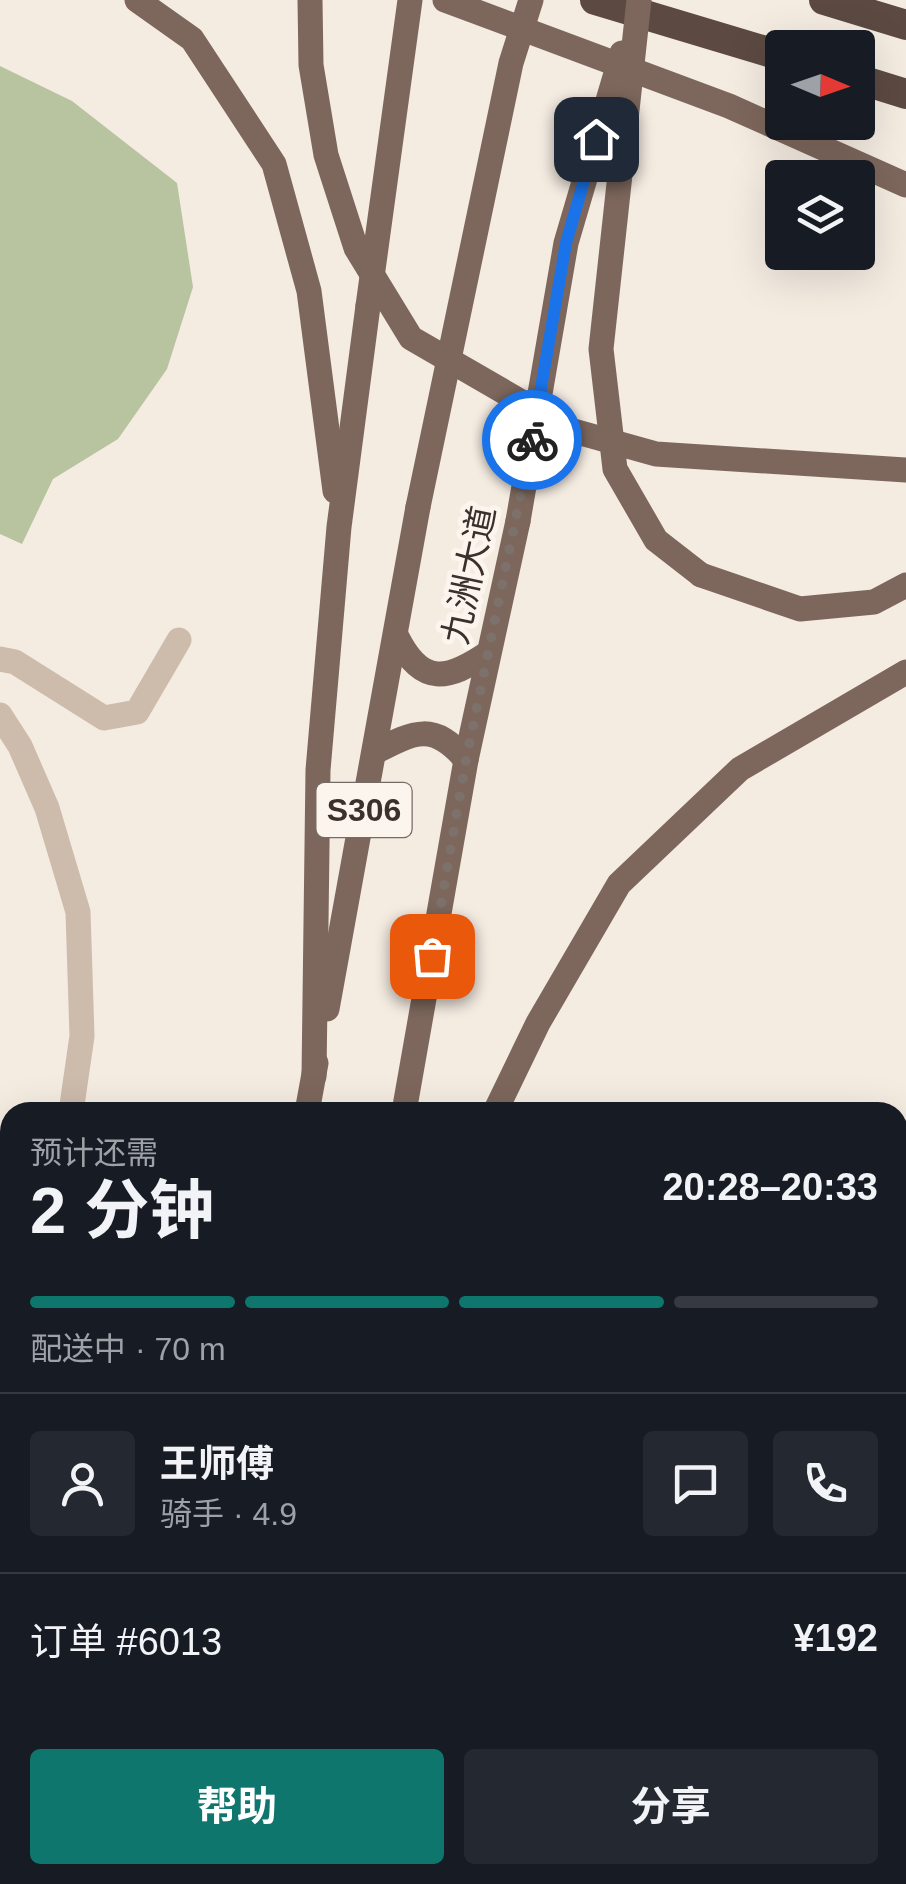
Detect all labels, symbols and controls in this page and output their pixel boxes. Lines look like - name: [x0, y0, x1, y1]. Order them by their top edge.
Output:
- north arrow: [765, 30, 875, 140]
- map controls: [765, 30, 875, 270]
- pin: [554, 97, 639, 182]
- icon: home: [569, 112, 624, 167]
- button: layers: [765, 160, 875, 270]
- courier: [482, 390, 582, 490]
- icon: bike: [505, 413, 560, 468]
- street label: 九洲大道: [435, 502, 502, 647]
- road number: S306: [316, 783, 412, 837]
- pin: [390, 914, 475, 999]
- icon: bag: [405, 929, 460, 984]
- text: 预计还需: [30, 1135, 158, 1171]
- text: 20:28–20:33: [662, 1166, 878, 1208]
- text: 2 分钟: [30, 1174, 214, 1247]
- text: 配送中 · 70 m: [30, 1331, 226, 1367]
- button: person: [30, 1431, 135, 1536]
- button: chat: [643, 1431, 748, 1536]
- button: phone: [773, 1431, 878, 1536]
- text: 王师傅: [160, 1443, 274, 1485]
- text: 骑手 · 4.9: [160, 1496, 297, 1532]
- text: ¥192: [793, 1617, 878, 1659]
- text: 订单 #6013: [30, 1621, 222, 1663]
- button: 帮助: [30, 1749, 444, 1864]
- button: 分享: [464, 1749, 878, 1864]

